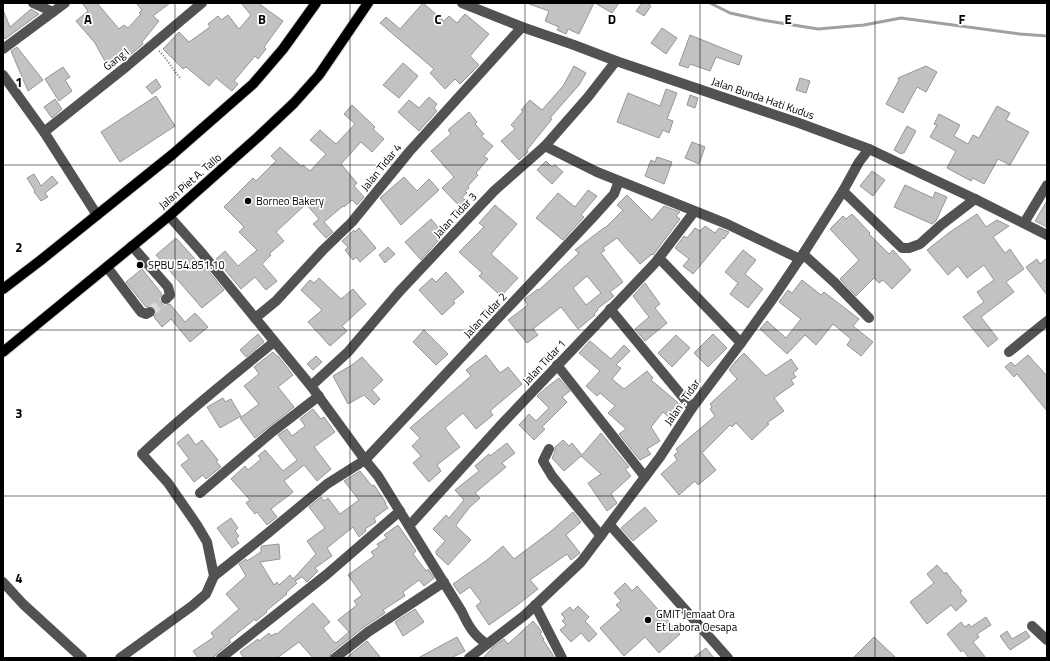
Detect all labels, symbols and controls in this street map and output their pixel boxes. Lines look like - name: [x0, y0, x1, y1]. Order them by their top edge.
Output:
- text: A: [84, 9, 92, 29]
- text: B: [258, 9, 266, 29]
- text: C: [434, 9, 442, 29]
- text: D: [608, 9, 616, 29]
- text: E: [784, 9, 792, 29]
- text: F: [959, 9, 966, 29]
- street label: Gang I: [100, 44, 132, 74]
- text: 1: [15, 72, 23, 92]
- street label: Jalan Bunda Hati Kudus: [709, 73, 817, 123]
- street label: Jalan Tidar 4: [357, 140, 405, 194]
- street label: Jalan Piet A. Tallo: [155, 149, 225, 213]
- street label: Jalan Tidar 3: [430, 189, 480, 241]
- place label: Borneo Bakery: [256, 193, 325, 209]
- marker: Borneo Bakery: [243, 196, 253, 206]
- text: 2: [15, 237, 23, 257]
- place label: SPBU 54.851.10: [148, 257, 225, 273]
- marker: SPBU 54.851.10: [135, 260, 145, 270]
- street label: Jalan Tidar 2: [460, 289, 510, 341]
- street label: Jalan Tidar 1: [519, 336, 569, 388]
- street label: Jalan . Tidar: [660, 375, 704, 428]
- text: 3: [15, 403, 23, 423]
- text: 4: [15, 568, 23, 588]
- place label: GMIT Jemaat Ora Et Labora Oesapa: [656, 606, 738, 635]
- marker: GMIT Jemaat Ora Et Labora Oesapa: [643, 615, 653, 625]

